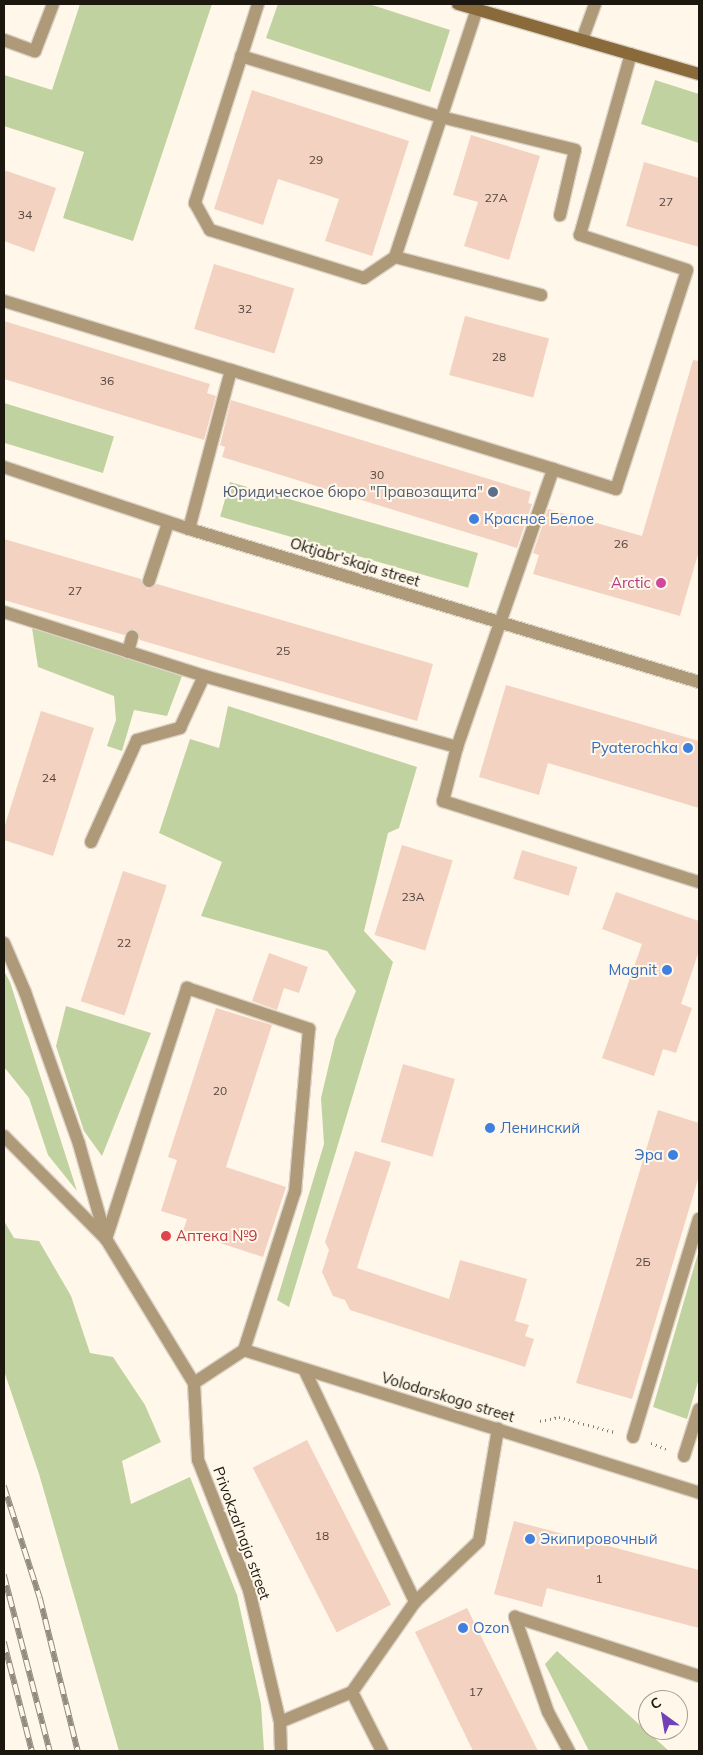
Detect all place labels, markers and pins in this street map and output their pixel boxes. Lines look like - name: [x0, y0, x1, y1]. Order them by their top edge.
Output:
- place label: Юридическое бюро "Правозащита": [223, 483, 483, 501]
- marker: Юридическое бюро "Правозащита": [487, 486, 499, 498]
- place label: Красное Белое: [484, 510, 594, 528]
- marker: Красное Белое: [468, 513, 480, 525]
- place label: Arctic: [611, 574, 651, 592]
- marker: Arctic: [655, 577, 667, 589]
- place label: Pyaterochka: [591, 739, 678, 757]
- marker: Pyaterochka: [682, 742, 694, 754]
- place label: Magnit: [608, 961, 657, 979]
- marker: Magnit: [661, 964, 673, 976]
- place label: Ленинский: [500, 1119, 580, 1137]
- marker: Ленинский: [484, 1122, 496, 1134]
- place label: Эра: [634, 1146, 663, 1164]
- marker: Эра: [667, 1149, 679, 1161]
- place label: Аптека №9: [176, 1227, 257, 1245]
- marker: Аптека №9: [160, 1230, 172, 1242]
- place label: Экипировочный: [540, 1530, 658, 1548]
- marker: Экипировочный: [524, 1533, 536, 1545]
- place label: Ozon: [473, 1619, 510, 1637]
- marker: Ozon: [457, 1622, 469, 1634]

